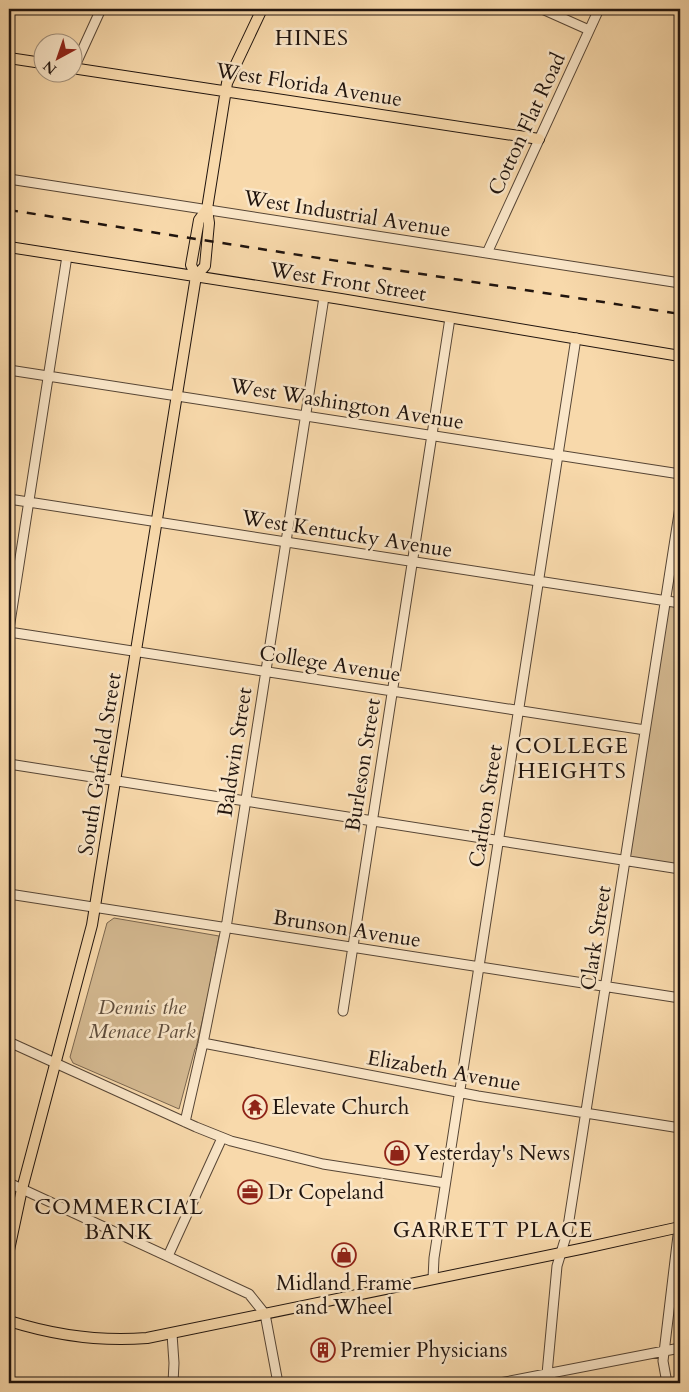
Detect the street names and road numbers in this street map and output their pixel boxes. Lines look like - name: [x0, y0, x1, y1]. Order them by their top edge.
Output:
- street label: Cotton Flat Road: [481, 48, 573, 200]
- street label: West Florida Avenue: [213, 56, 404, 114]
- street label: West Industrial Avenue: [240, 183, 453, 245]
- street label: West Front Street: [267, 255, 429, 309]
- street label: West Washington Avenue: [227, 371, 466, 437]
- street label: West Kentucky Avenue: [239, 503, 454, 565]
- street label: College Avenue: [257, 639, 403, 689]
- street label: South Garfield Street: [71, 670, 129, 857]
- street label: Baldwin Street: [210, 685, 260, 819]
- street label: Burleson Street: [338, 696, 388, 834]
- street label: Carlton Street: [462, 742, 510, 870]
- street label: Clark Street: [573, 883, 619, 992]
- street label: Brunson Avenue: [271, 903, 423, 955]
- street label: Elizabeth Avenue: [365, 1043, 523, 1099]

